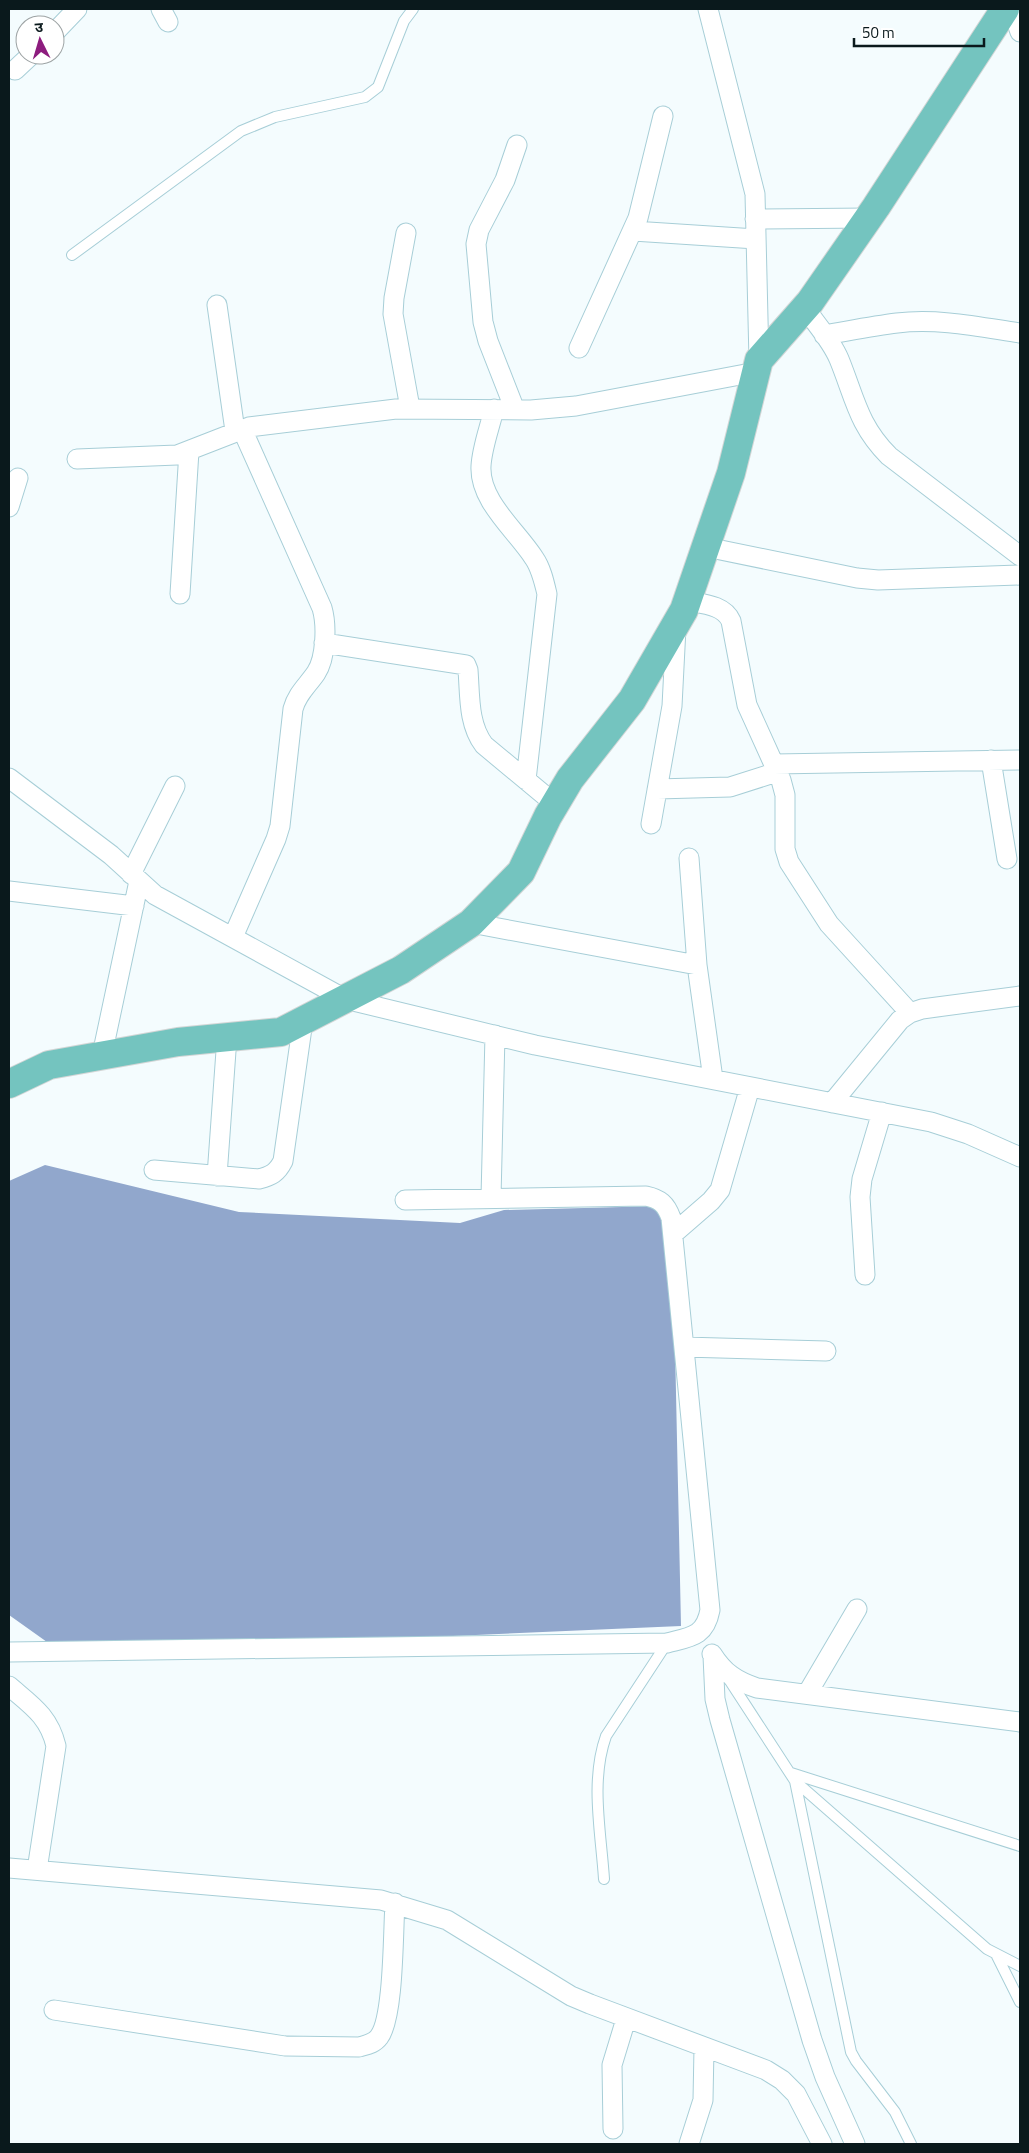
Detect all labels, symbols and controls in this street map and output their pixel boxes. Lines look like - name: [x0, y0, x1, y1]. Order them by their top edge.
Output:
- north arrow: [15, 15, 65, 65]
- scale bar: [854, 15, 984, 47]
- text: उ: [34, 16, 45, 37]
- text: 50 m: [862, 21, 895, 44]

